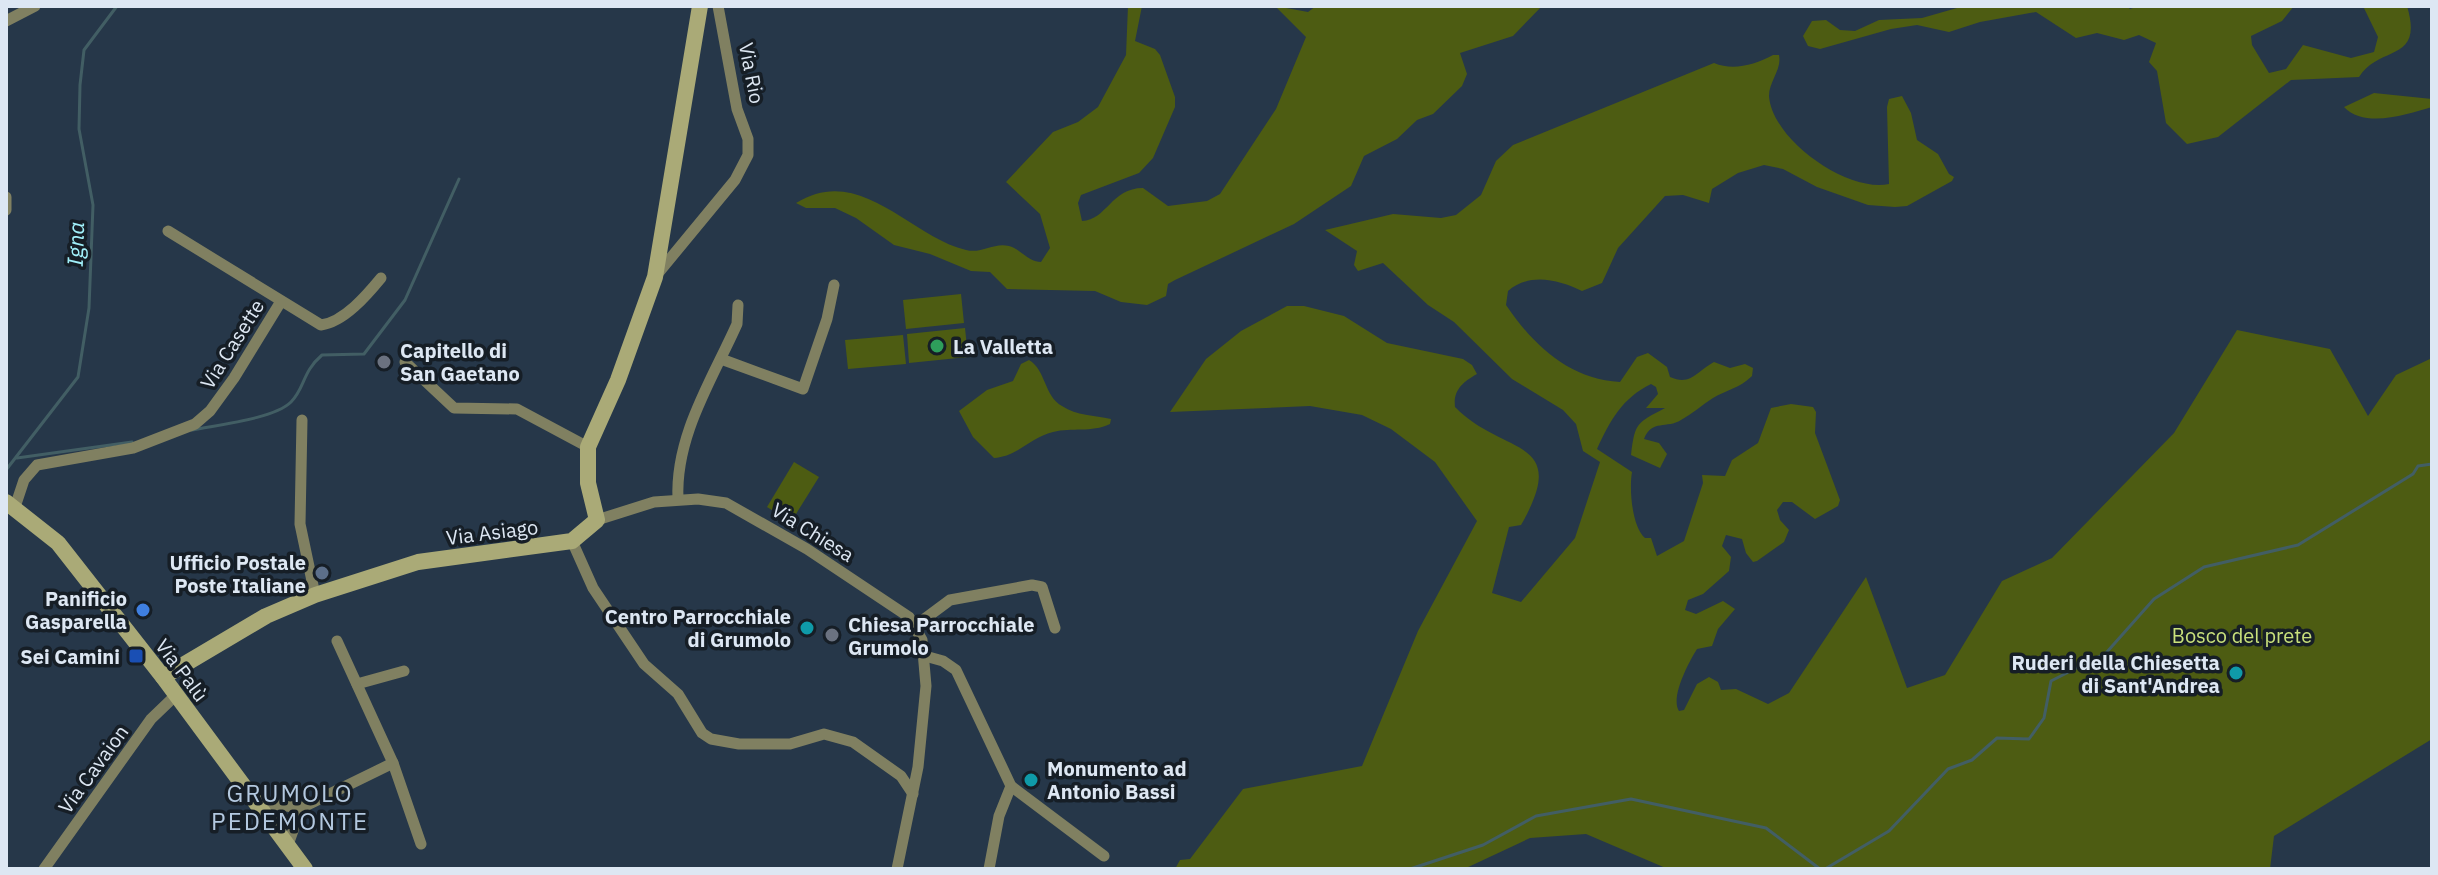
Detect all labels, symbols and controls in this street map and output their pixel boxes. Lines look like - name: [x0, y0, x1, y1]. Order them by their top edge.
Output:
- street label: Via Rio: [733, 40, 771, 106]
- water label: Igna: [60, 221, 90, 267]
- street label: Via Casette: [194, 294, 270, 394]
- place label: La Valletta: [953, 333, 1053, 360]
- place label: Capitello di San Gaetano: [400, 337, 520, 387]
- marker: La Valletta: [928, 337, 946, 355]
- marker: Capitello di San Gaetano: [375, 353, 393, 371]
- street label: Via Chiesa: [767, 496, 860, 568]
- street label: Via Asiago: [444, 513, 540, 551]
- place label: Ufficio Postale Poste Italiane: [170, 549, 306, 599]
- marker: Ufficio Postale Poste Italiane: [313, 564, 331, 582]
- place label: Panificio Gasparella: [25, 585, 127, 635]
- marker: Panificio Gasparella: [134, 601, 152, 619]
- place label: Centro Parrocchiale di Grumolo: [605, 603, 791, 653]
- place label: Chiesa Parrocchiale Grumolo: [848, 611, 1035, 661]
- marker: Centro Parrocchiale di Grumolo: [798, 619, 816, 637]
- park label: Bosco del prete: [2172, 622, 2312, 649]
- marker: Chiesa Parrocchiale Grumolo: [823, 626, 841, 644]
- street label: Via Palù: [150, 633, 214, 707]
- place label: Sei Camini: [20, 643, 120, 670]
- marker: Sei Camini: [127, 647, 145, 665]
- place label: Ruderi della Chiesetta di Sant'Andrea: [2011, 649, 2220, 699]
- marker: Ruderi della Chiesetta di Sant'Andrea: [2227, 664, 2245, 682]
- street label: Via Cavaion: [52, 719, 134, 819]
- place label: Monumento ad Antonio Bassi: [1047, 755, 1187, 805]
- marker: Monumento ad Antonio Bassi: [1022, 771, 1040, 789]
- district label: GRUMOLO PEDEMONTE: [211, 777, 369, 837]

